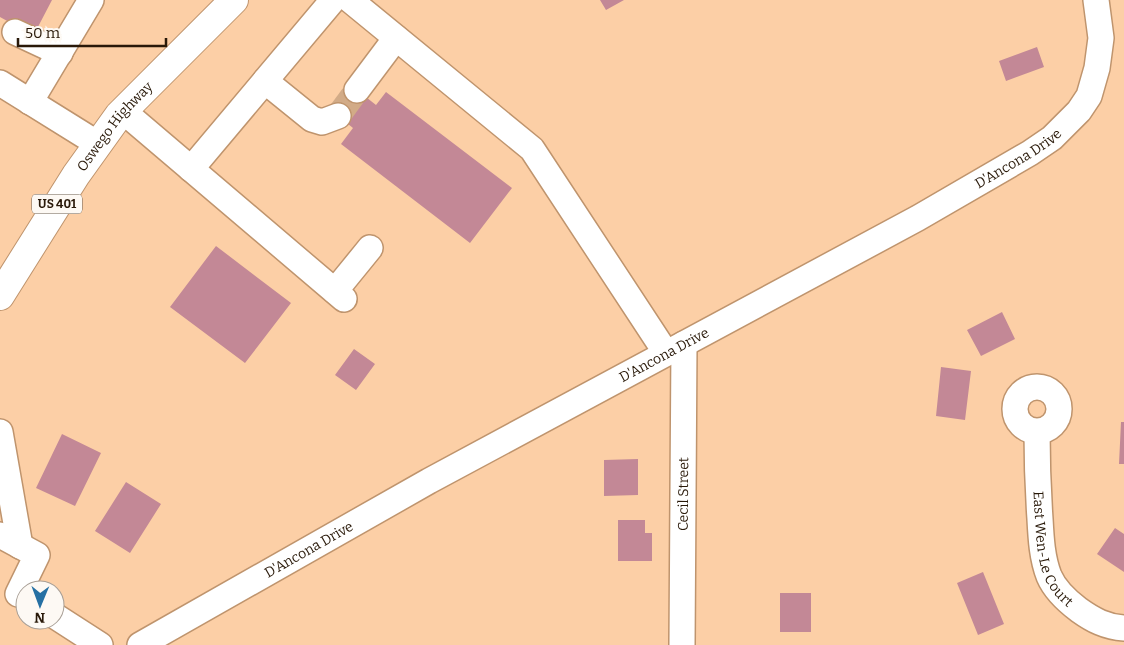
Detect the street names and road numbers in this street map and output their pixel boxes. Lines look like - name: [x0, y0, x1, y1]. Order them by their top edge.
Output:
- street label: Oswego Highway: [73, 78, 156, 175]
- street label: D'Ancona Drive: [972, 125, 1065, 192]
- road number: US 401: [32, 194, 82, 213]
- street label: D'Ancona Drive: [616, 324, 712, 386]
- street label: Cecil Street: [674, 457, 692, 531]
- street label: East Wen-Le Court: [1030, 491, 1077, 610]
- street label: D'Ancona Drive: [261, 517, 356, 581]

